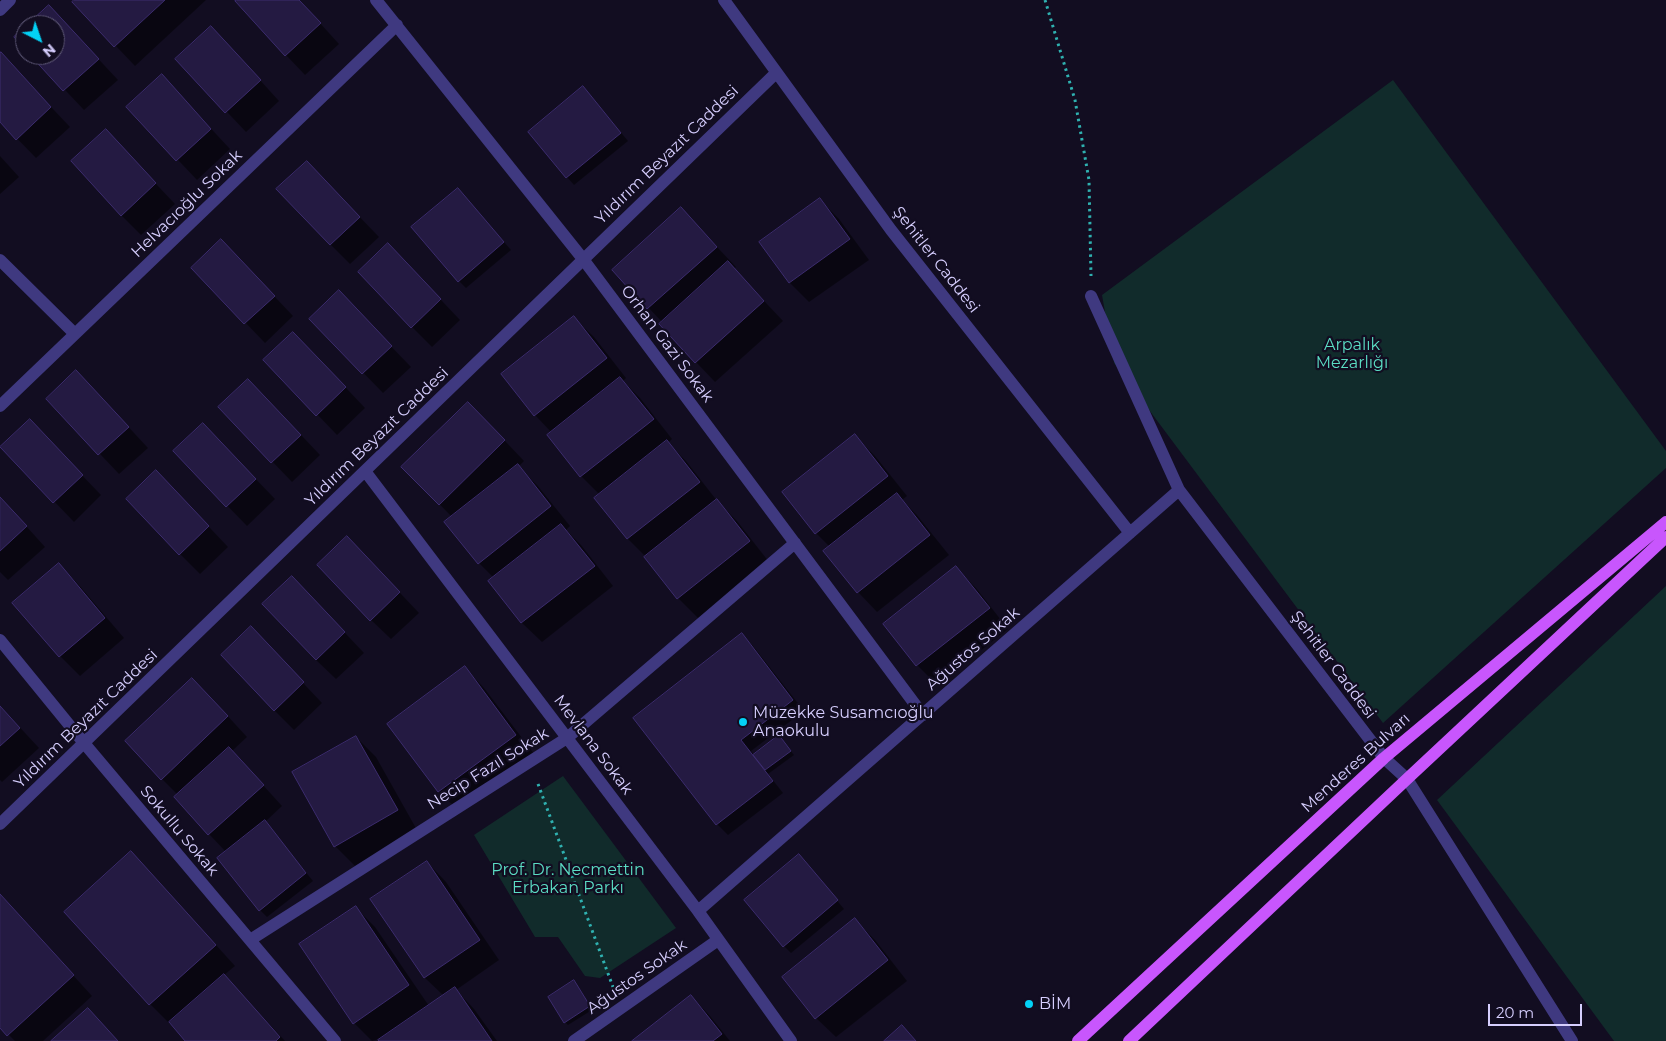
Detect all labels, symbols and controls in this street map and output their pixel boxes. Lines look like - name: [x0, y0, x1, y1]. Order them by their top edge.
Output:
- north arrow: [15, 15, 65, 65]
- text: N: [39, 40, 59, 61]
- street label: Yıldırım Beyazıt Caddesi: [591, 81, 743, 229]
- street label: Helvacıoğlu Sokak: [128, 146, 246, 262]
- street label: Şehitler Caddesi: [889, 203, 983, 317]
- street label: Orhan Gazi Sokak: [617, 282, 717, 406]
- park label: Arpalık Mezarlığı: [1316, 335, 1388, 373]
- street label: Yıldırım Beyazıt Caddesi: [301, 363, 453, 511]
- street label: Ağustos Sokak: [922, 603, 1024, 695]
- street label: Şehitler Caddesi: [1286, 607, 1380, 723]
- street label: Yıldırım Beyazıt Caddesi: [10, 645, 162, 793]
- street label: Mevlana Sokak: [549, 691, 637, 799]
- place label: Müzekke Susamcıoğlu Anaokulu: [753, 703, 934, 741]
- street label: Menderes Bulvarı: [1298, 709, 1414, 817]
- marker: Müzekke Susamcıoğlu Anaokulu: [737, 716, 749, 728]
- street label: Necip Fazıl Sokak: [424, 724, 552, 814]
- street label: Sokullu Sokak: [136, 782, 222, 880]
- park label: Prof. Dr. Necmettin Erbakan Parkı: [491, 860, 645, 898]
- street label: Ağustos Sokak: [583, 935, 691, 1019]
- place label: BİM: [1039, 994, 1071, 1014]
- scale bar: [1491, 994, 1585, 1026]
- marker: BİM: [1023, 998, 1035, 1010]
- text: 20 m: [1496, 1003, 1534, 1022]

